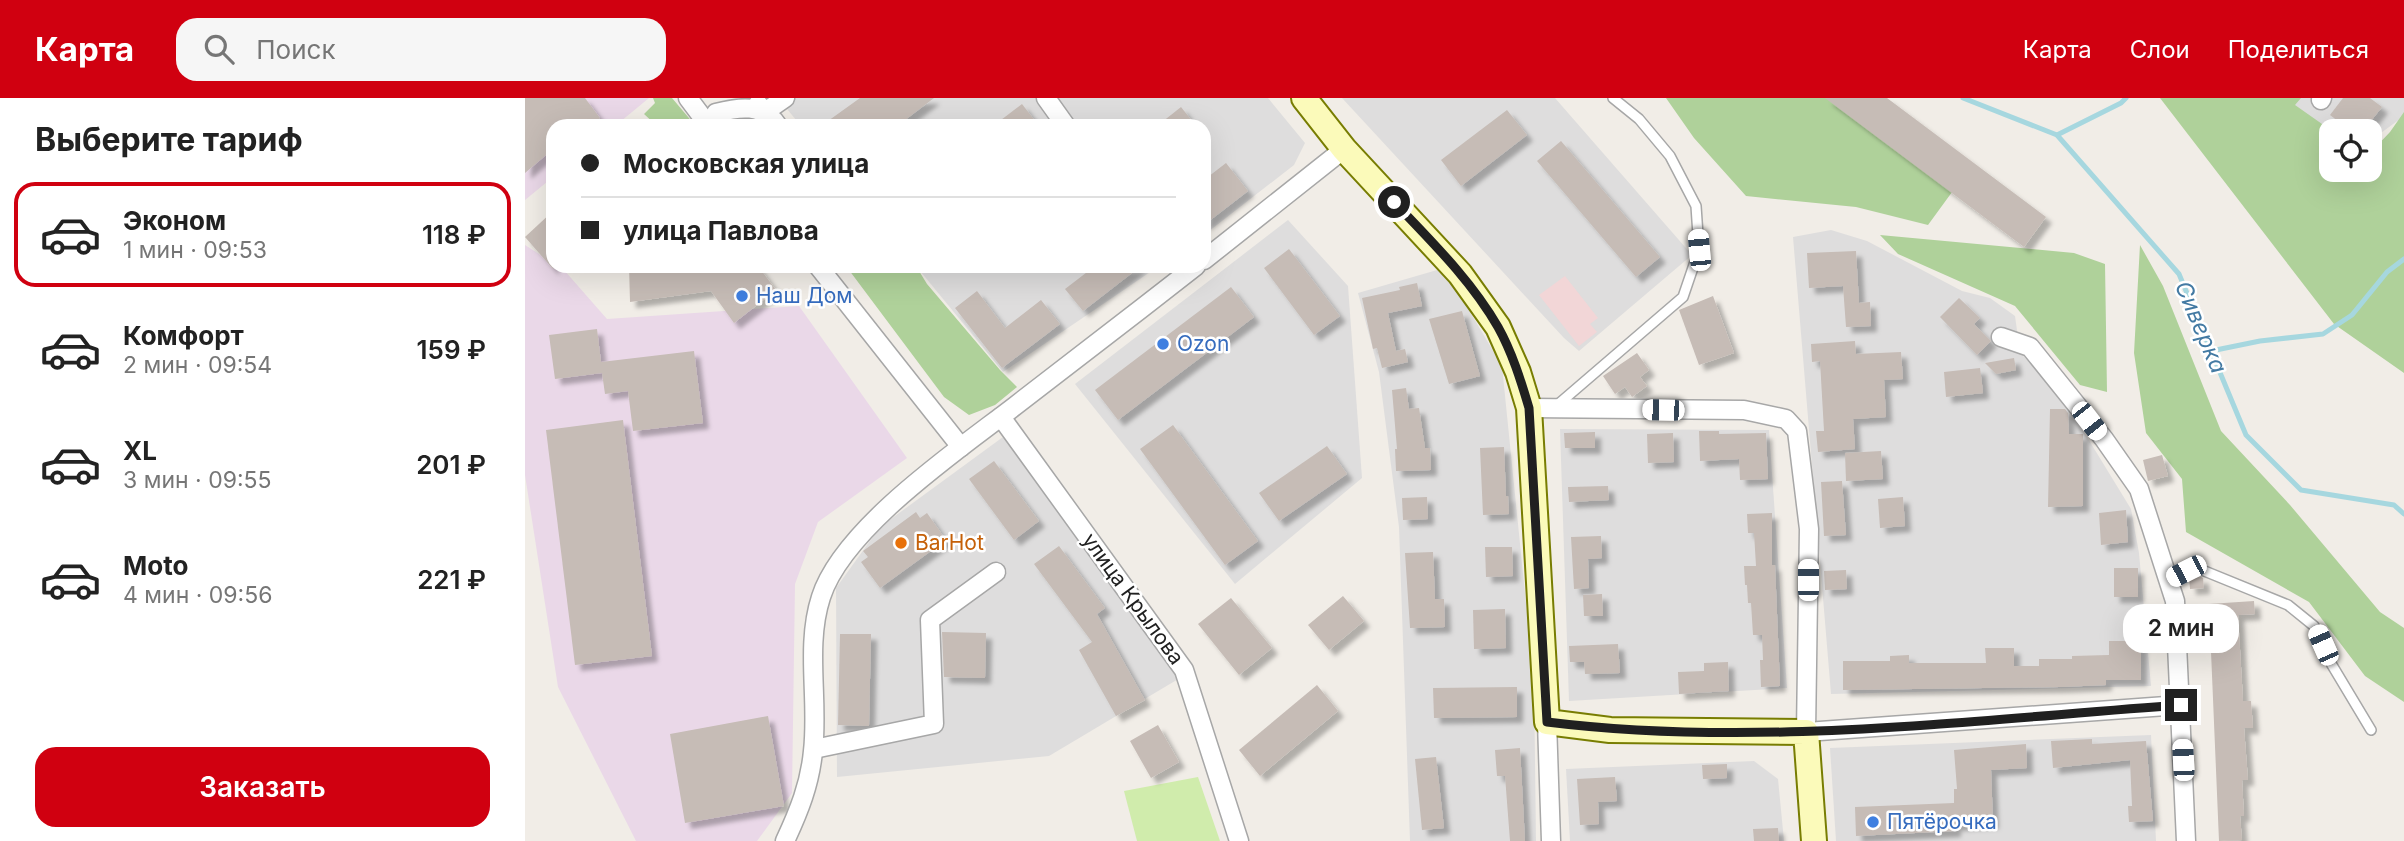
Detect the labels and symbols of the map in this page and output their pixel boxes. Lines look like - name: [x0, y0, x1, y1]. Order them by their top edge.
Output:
- route start: [1378, 186, 1410, 218]
- car: [1687, 228, 1712, 272]
- water label: Сиверка: [2169, 277, 2233, 377]
- place label: Наш Дом: [756, 283, 853, 308]
- marker: Наш Дом: [734, 288, 750, 304]
- place label: Ozon: [1177, 331, 1229, 356]
- marker: Ozon: [1155, 336, 1171, 352]
- car: [2068, 398, 2111, 444]
- car: [1642, 399, 1685, 421]
- street label: улица Крылова: [1077, 528, 1189, 669]
- place label: BarHot: [915, 530, 984, 555]
- marker: BarHot: [893, 535, 909, 551]
- car: [2163, 552, 2210, 590]
- car: [1798, 559, 1819, 601]
- callout: 2 мин: [2123, 603, 2239, 652]
- car: [2305, 622, 2342, 668]
- route end: [2165, 689, 2197, 721]
- car: [2172, 738, 2195, 782]
- place label: Пятёрочка: [1887, 809, 1997, 834]
- marker: Пятёрочка: [1865, 814, 1881, 830]

